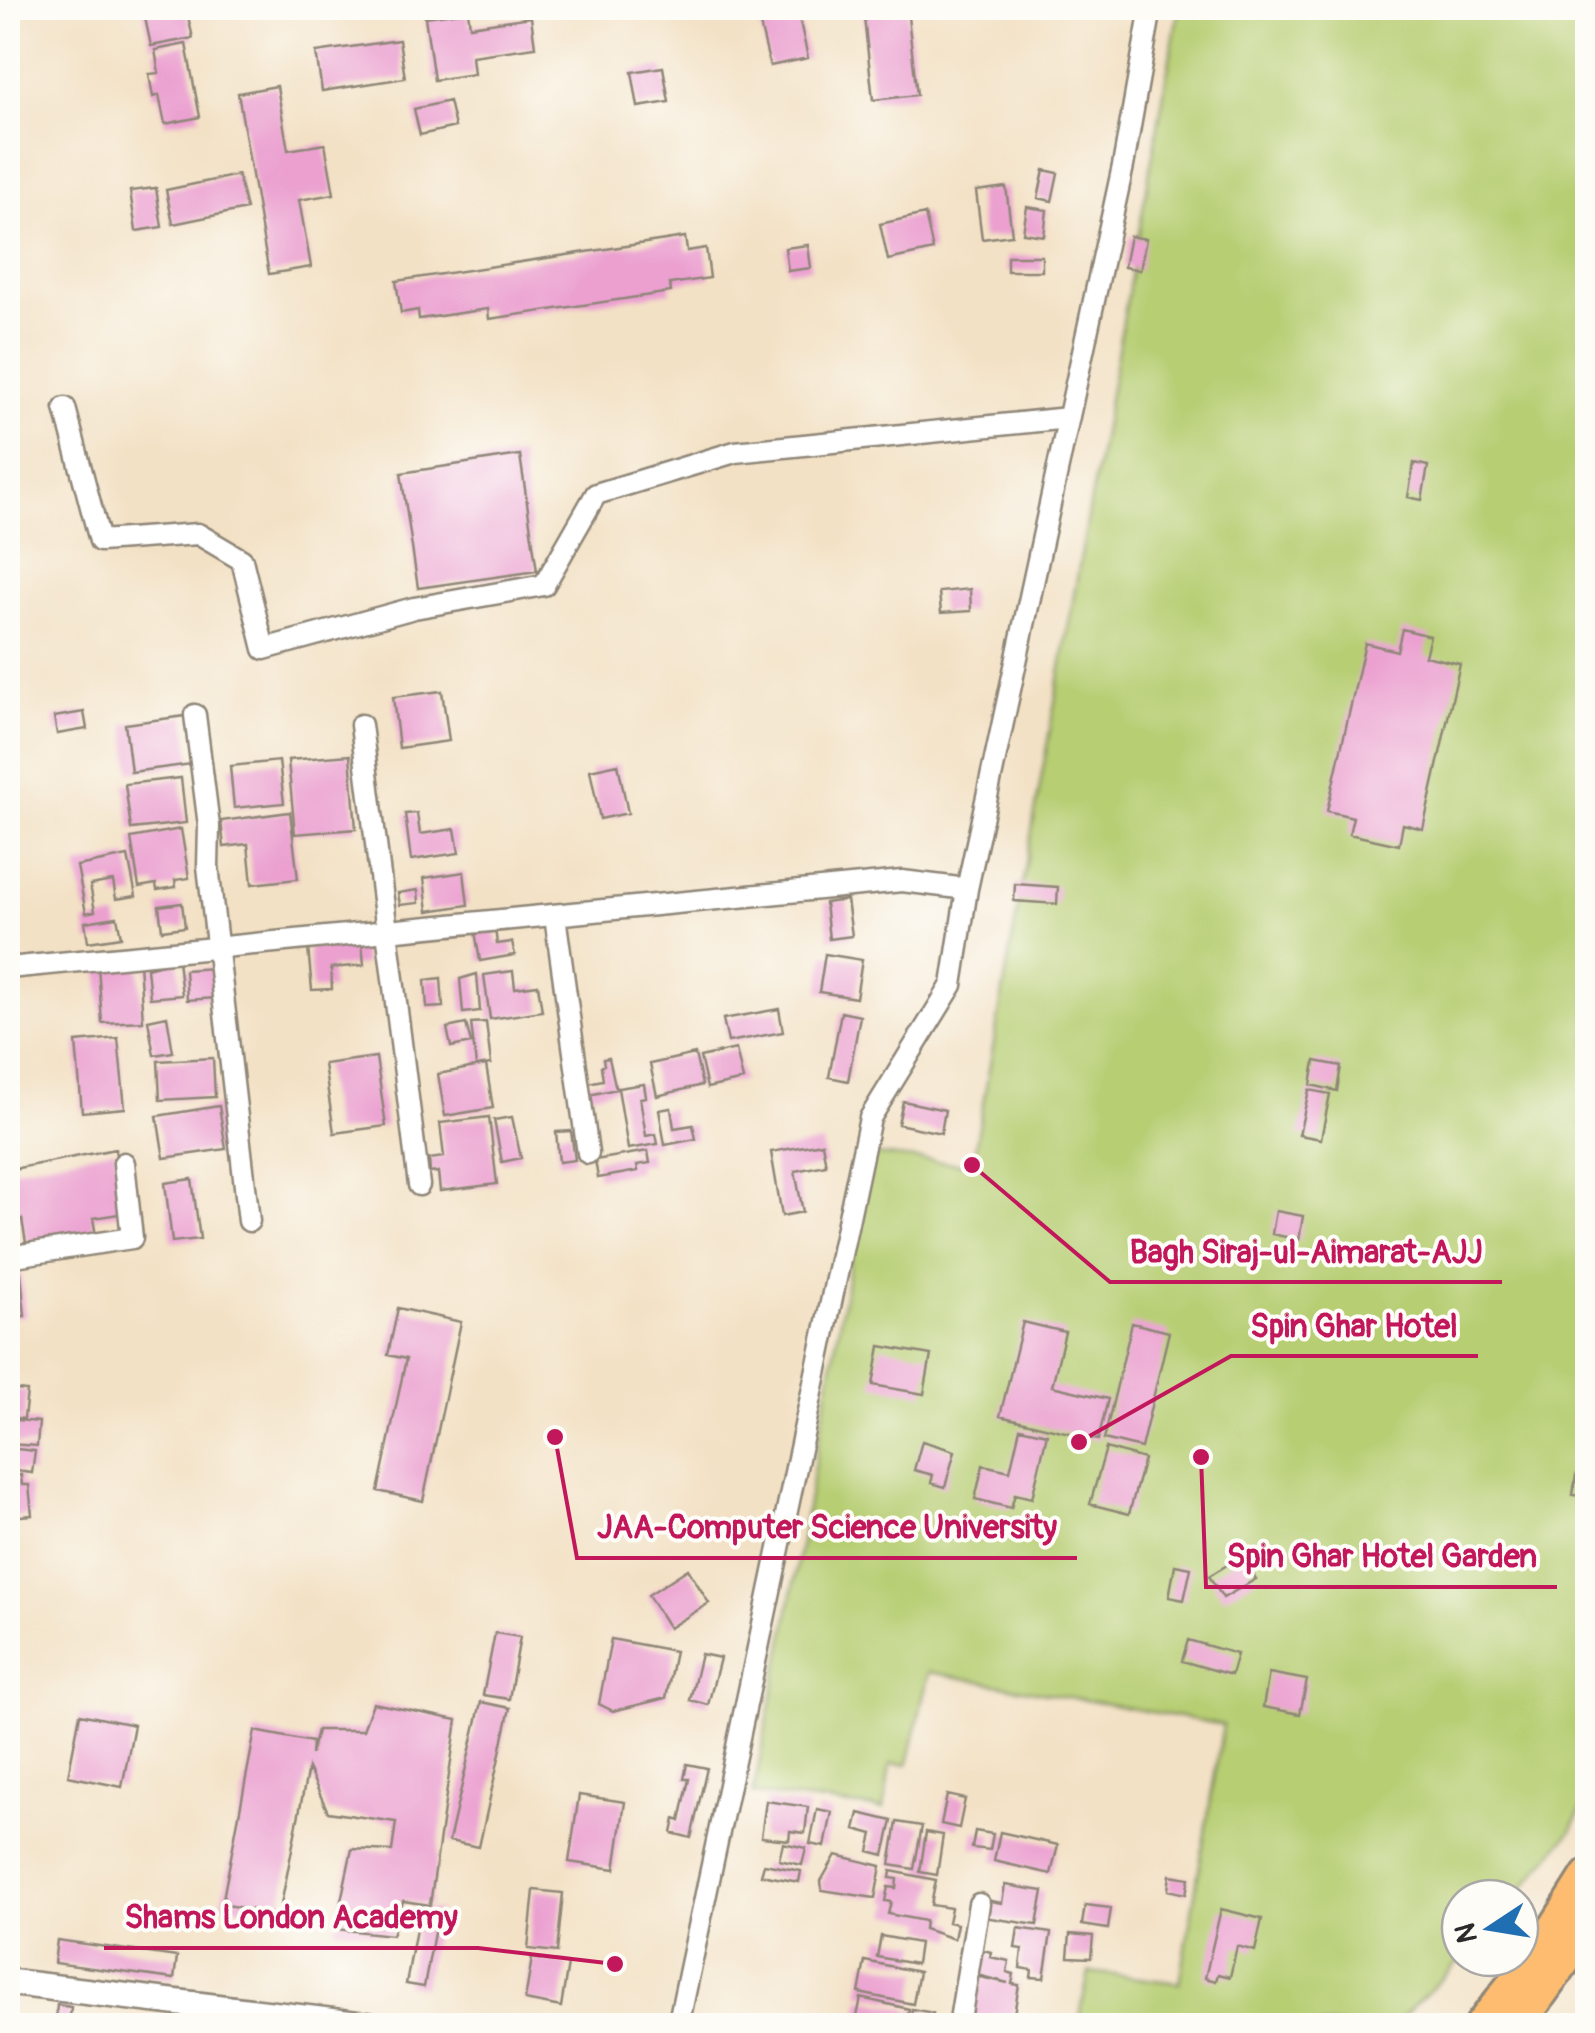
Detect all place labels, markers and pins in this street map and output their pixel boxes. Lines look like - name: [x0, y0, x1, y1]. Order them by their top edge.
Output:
- callout: Bagh Siraj-ul-Aimarat-AJJ: [1110, 1220, 1502, 1282]
- callout: Spin Ghar Hotel: [1231, 1294, 1478, 1356]
- callout: JAA-Computer Science University: [577, 1496, 1077, 1558]
- callout: Spin Ghar Hotel Garden: [1206, 1525, 1557, 1587]
- callout: Shams London Academy: [104, 1886, 478, 1948]

